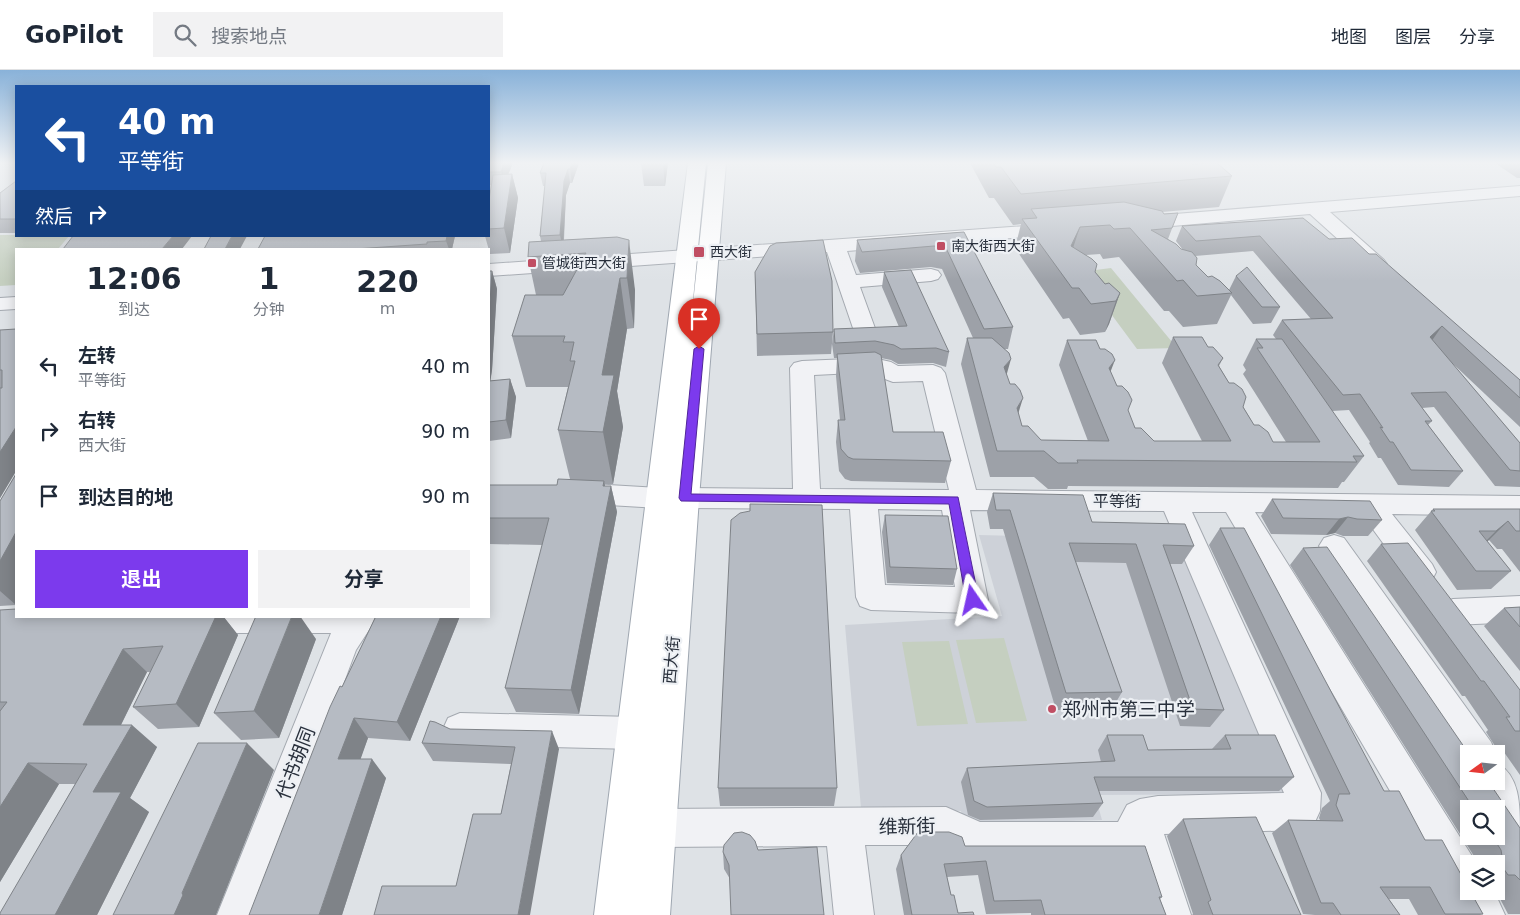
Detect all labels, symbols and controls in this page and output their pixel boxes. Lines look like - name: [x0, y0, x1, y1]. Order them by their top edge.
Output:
- search box: [153, 12, 503, 57]
- text: GoPilot: [25, 21, 123, 49]
- icon: search: [171, 21, 199, 49]
- text: 搜索地点: [211, 25, 287, 47]
- text: 地图: [1331, 26, 1367, 47]
- text: 图层: [1395, 26, 1431, 47]
- text: 分享: [1459, 26, 1495, 47]
- text: 40 m: [118, 102, 215, 142]
- icon: left: [35, 105, 100, 170]
- text: 平等街: [118, 149, 184, 174]
- icon: right: [83, 200, 111, 228]
- text: 然后: [35, 205, 73, 227]
- place label: 南大街西大街: [951, 238, 1035, 254]
- marker: 南大街西大街: [935, 240, 947, 252]
- place label: 西大街: [710, 244, 752, 260]
- marker: 西大街: [692, 245, 706, 259]
- place label: 管城街西大街: [542, 255, 626, 271]
- marker: 管城街西大街: [526, 257, 538, 269]
- text: 12:06: [86, 261, 182, 296]
- text: 1: [258, 261, 279, 296]
- text: 220: [356, 264, 419, 299]
- pin: [678, 298, 720, 349]
- text: m: [380, 299, 395, 318]
- text: 到达: [118, 300, 150, 319]
- text: 分钟: [253, 300, 285, 319]
- icon: arrive: [685, 305, 713, 333]
- text: 左转: [78, 344, 116, 366]
- icon: left: [35, 352, 63, 380]
- text: 40 m: [421, 355, 470, 377]
- text: 平等街: [78, 371, 126, 390]
- text: 右转: [78, 409, 116, 431]
- icon: right: [35, 417, 63, 445]
- text: 90 m: [421, 420, 470, 442]
- text: 西大街: [78, 436, 126, 455]
- icon: arrive: [35, 482, 63, 510]
- text: 90 m: [421, 485, 470, 507]
- text: 到达目的地: [78, 486, 173, 508]
- street label: 平等街: [1093, 492, 1141, 511]
- button: 退出: [35, 550, 248, 608]
- button: 分享: [258, 550, 470, 608]
- position arrow: [946, 573, 998, 625]
- street label: 西大街: [660, 635, 683, 685]
- place label: 郑州市第三中学: [1062, 698, 1195, 720]
- marker: 郑州市第三中学: [1046, 703, 1058, 715]
- street label: 代书胡同: [271, 724, 319, 802]
- north arrow: [1460, 745, 1505, 790]
- map controls: [1460, 745, 1505, 900]
- button: search: [1460, 800, 1505, 845]
- street label: 维新街: [878, 815, 936, 837]
- button: layers: [1460, 855, 1505, 900]

